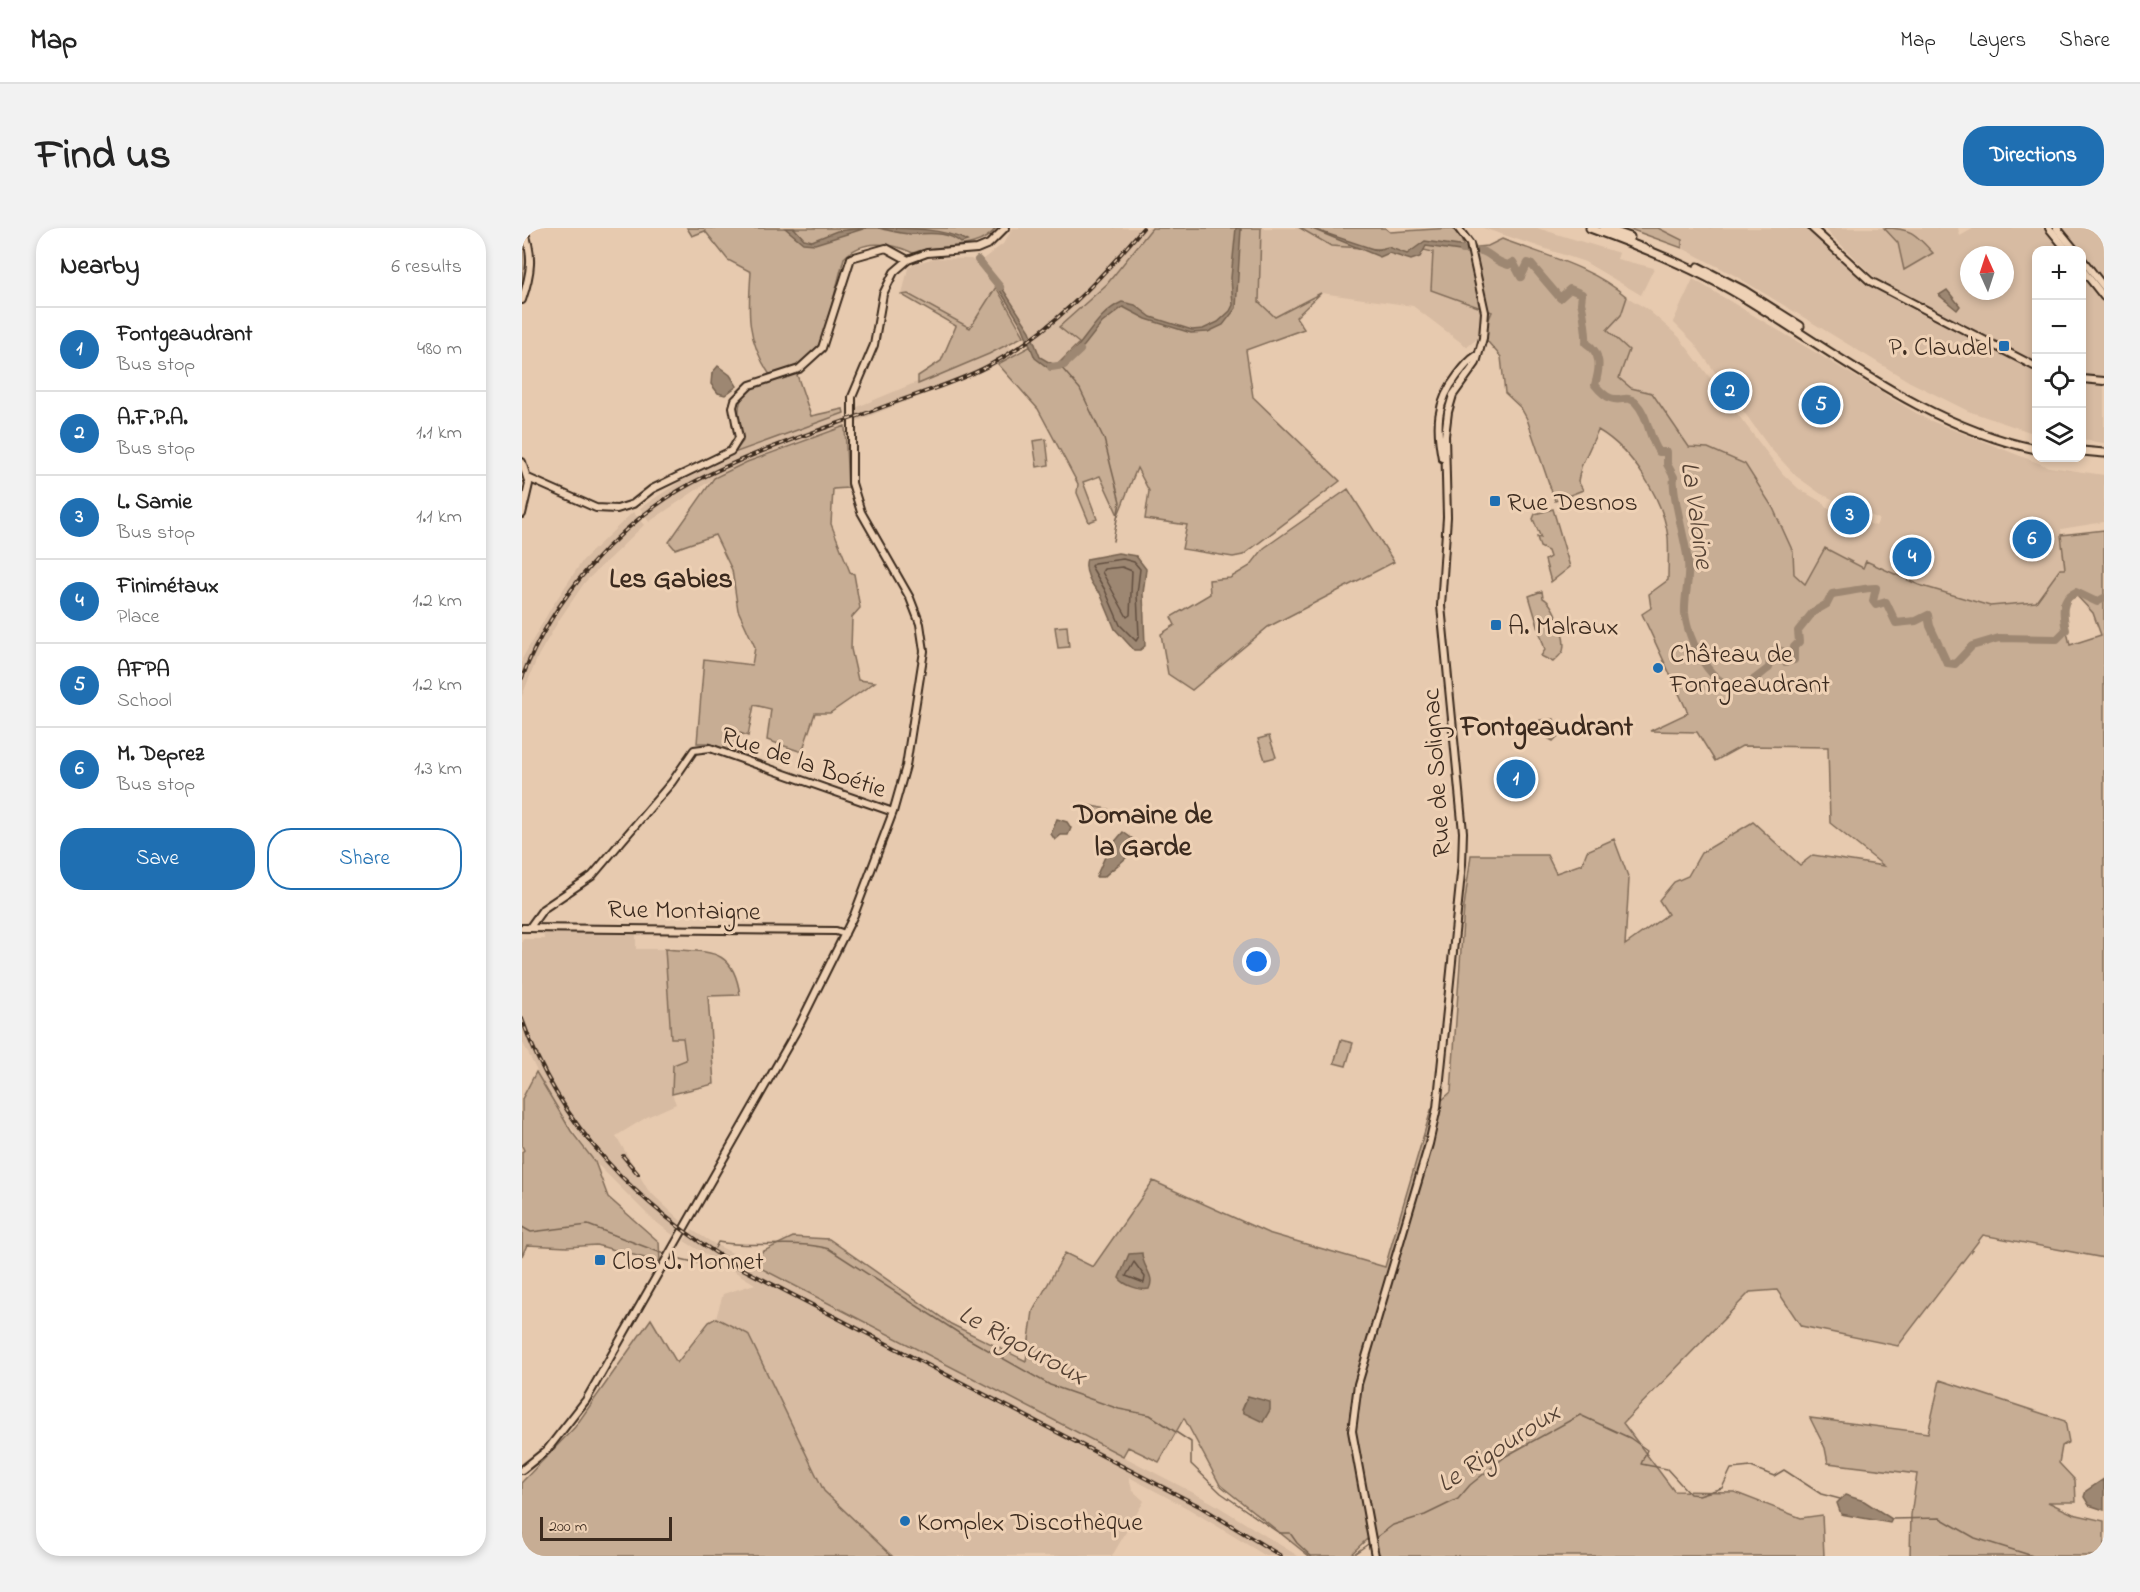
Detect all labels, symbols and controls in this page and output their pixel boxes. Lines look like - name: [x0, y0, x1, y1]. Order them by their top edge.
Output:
- text: Map: [30, 21, 77, 62]
- text: Map: [1900, 26, 1936, 56]
- text: Layers: [1969, 26, 2026, 56]
- text: Share: [2059, 26, 2110, 56]
- text: Find us: [36, 126, 171, 187]
- button: Directions: [1963, 126, 2104, 186]
- north arrow: [1960, 246, 2014, 300]
- map controls: [2032, 246, 2086, 462]
- button: +: [2032, 246, 2086, 300]
- text: Nearby: [60, 248, 139, 286]
- text: 6 results: [391, 253, 462, 282]
- button: −: [2032, 300, 2086, 354]
- text: Fontgeaudrant: [117, 319, 252, 351]
- place label: P. Claudel: [1889, 330, 1992, 368]
- text: 1: [76, 335, 83, 364]
- text: 480 m: [417, 335, 462, 364]
- marker: P. Claudel: [1997, 339, 2011, 353]
- text: Bus stop: [117, 351, 195, 380]
- button: locate: [2032, 354, 2086, 408]
- pin: 2: [1710, 368, 1750, 414]
- pin: 5: [1802, 382, 1840, 428]
- text: A.F.P.A.: [117, 403, 188, 435]
- button: layers: [2032, 408, 2086, 462]
- text: 2: [75, 419, 84, 448]
- text: 1.1 km: [416, 419, 462, 448]
- text: Bus stop: [117, 435, 195, 464]
- water label: La Valoine: [1669, 459, 1723, 573]
- place label: Rue Desnos: [1507, 485, 1638, 523]
- text: L. Samie: [117, 487, 192, 519]
- pin: 3: [1830, 492, 1870, 538]
- marker: Rue Desnos: [1488, 494, 1502, 508]
- text: 3: [75, 503, 84, 532]
- text: 1.1 km: [416, 503, 462, 532]
- pin: 6: [2012, 516, 2052, 562]
- text: Bus stop: [117, 519, 195, 548]
- pin: 4: [1892, 534, 1932, 580]
- district label: Les Gabies: [609, 560, 733, 601]
- text: Finimétaux: [117, 571, 219, 603]
- text: 4: [75, 587, 84, 616]
- text: 1.2 km: [412, 587, 462, 616]
- text: Place: [117, 603, 159, 632]
- place label: A. Malraux: [1508, 609, 1619, 647]
- marker: A. Malraux: [1489, 618, 1503, 632]
- place label: Château de Fontgeaudrant: [1669, 637, 1830, 705]
- text: AFPA: [117, 655, 170, 687]
- marker: Château de Fontgeaudrant: [1651, 661, 1665, 675]
- text: 5: [74, 671, 85, 700]
- text: 1.2 km: [412, 671, 462, 700]
- text: School: [117, 687, 172, 716]
- street label: Rue de Solignac: [1413, 687, 1463, 858]
- district label: Fontgeaudrant: [1459, 708, 1634, 750]
- street label: Rue de la Boétie: [715, 718, 891, 810]
- text: M. Deprez: [117, 739, 204, 771]
- text: 6: [75, 755, 84, 784]
- text: 1.3 km: [414, 755, 462, 784]
- pin: 1: [1496, 756, 1536, 802]
- text: Bus stop: [117, 771, 195, 800]
- district label: Domaine de la Garde: [1072, 796, 1214, 869]
- button: Save: [60, 828, 255, 890]
- button: Share: [267, 828, 462, 890]
- street label: Rue Montaigne: [607, 892, 761, 932]
- your location: [1242, 947, 1271, 976]
- place label: Clos J. Monnet: [612, 1244, 764, 1282]
- marker: Clos J. Monnet: [593, 1253, 607, 1267]
- water label: Le Rigouroux: [950, 1296, 1094, 1398]
- water label: Le Rigouroux: [1430, 1394, 1571, 1504]
- place label: Komplex Discothèque: [917, 1505, 1143, 1543]
- scale bar: [540, 1514, 672, 1542]
- marker: Komplex Discothèque: [898, 1514, 912, 1528]
- text: 200 m: [549, 1515, 587, 1539]

